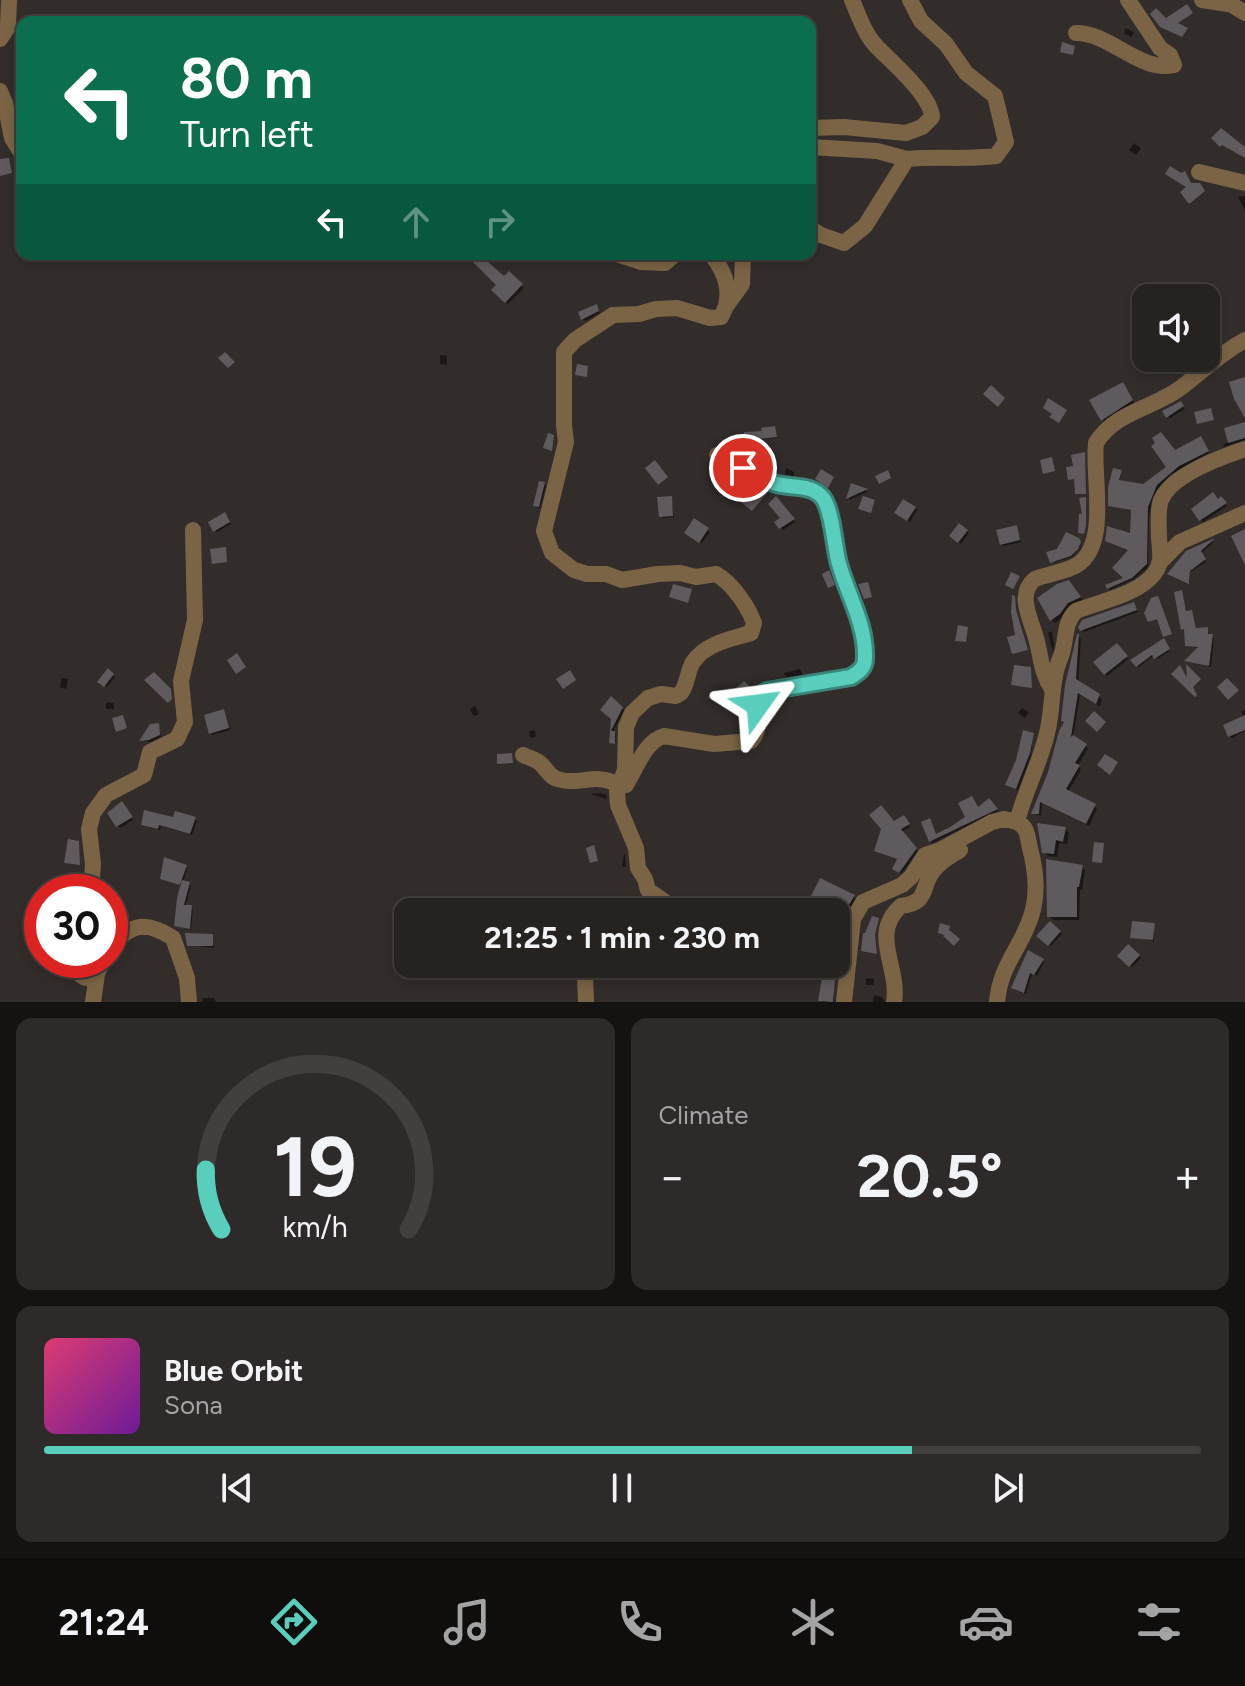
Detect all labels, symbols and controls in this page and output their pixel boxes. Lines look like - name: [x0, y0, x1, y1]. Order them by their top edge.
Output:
- text: 80 m: [180, 45, 313, 112]
- icon: left: [48, 48, 152, 152]
- text: Turn left: [180, 113, 314, 156]
- icon: left: [310, 200, 354, 244]
- icon: ahead: [394, 200, 438, 244]
- icon: right: [478, 200, 522, 244]
- map controls: [1132, 284, 1220, 372]
- button: sound: [1132, 284, 1220, 372]
- pin: [709, 434, 777, 502]
- icon: arrive: [721, 446, 765, 490]
- position arrow: [716, 663, 800, 747]
- speed limit sign: 30: [24, 874, 128, 978]
- text: 21:25 · 1 min · 230 m: [484, 919, 760, 956]
- text: Climate: [659, 1099, 748, 1131]
- text: 19: [274, 1117, 357, 1217]
- text: 20.5°: [857, 1140, 1003, 1212]
- text: −: [659, 1150, 686, 1203]
- text: +: [1174, 1150, 1201, 1203]
- text: km/h: [283, 1210, 348, 1244]
- text: Blue Orbit: [164, 1352, 303, 1389]
- text: Sona: [164, 1389, 223, 1421]
- icon: previous: [215, 1466, 259, 1510]
- icon: pause: [600, 1466, 644, 1510]
- icon: next: [986, 1466, 1030, 1510]
- icon: directions: [266, 1594, 322, 1650]
- icon: music: [439, 1594, 495, 1650]
- icon: phone: [612, 1594, 668, 1650]
- icon: climate: [785, 1594, 841, 1650]
- icon: car: [958, 1594, 1014, 1650]
- icon: filters: [1131, 1594, 1187, 1650]
- text: 21:24: [58, 1601, 149, 1644]

